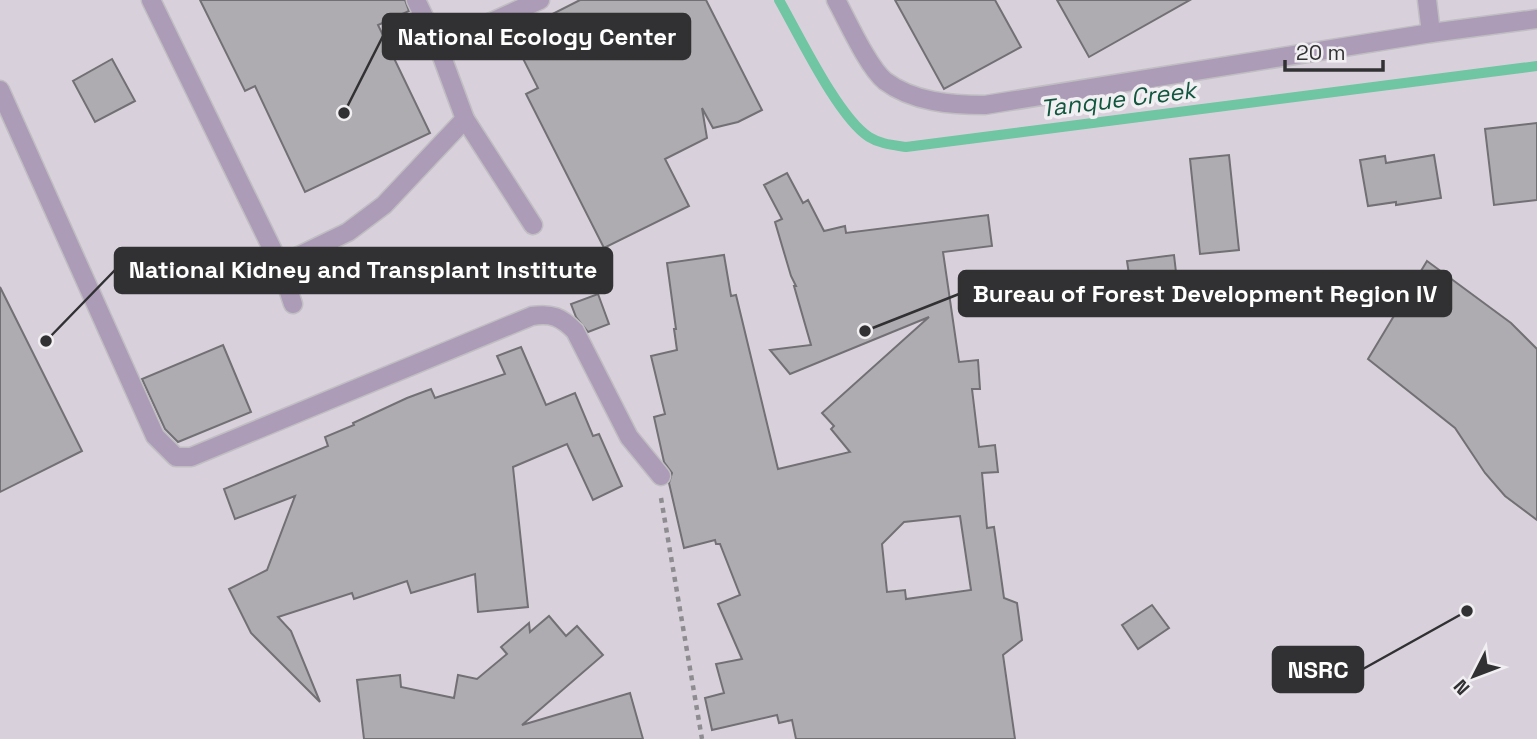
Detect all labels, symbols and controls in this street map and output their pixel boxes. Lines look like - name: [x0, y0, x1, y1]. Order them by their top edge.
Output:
- callout: National Ecology Center: [383, 14, 690, 59]
- text: National Ecology Center: [397, 21, 677, 52]
- scale bar: [1285, 28, 1383, 72]
- text: 20 m: [1296, 39, 1346, 66]
- water label: Tanque Creek: [1038, 74, 1201, 124]
- callout: National Kidney and Transplant Institute: [115, 248, 612, 293]
- text: National Kidney and Transplant Institute: [129, 254, 597, 285]
- callout: Bureau of Forest Development Region IV: [959, 271, 1451, 316]
- text: Bureau of Forest Development Region IV: [973, 278, 1437, 309]
- north arrow: [1439, 641, 1509, 711]
- callout: NSRC: [1273, 647, 1363, 692]
- text: NSRC: [1287, 654, 1349, 685]
- text: N: [1448, 674, 1475, 700]

